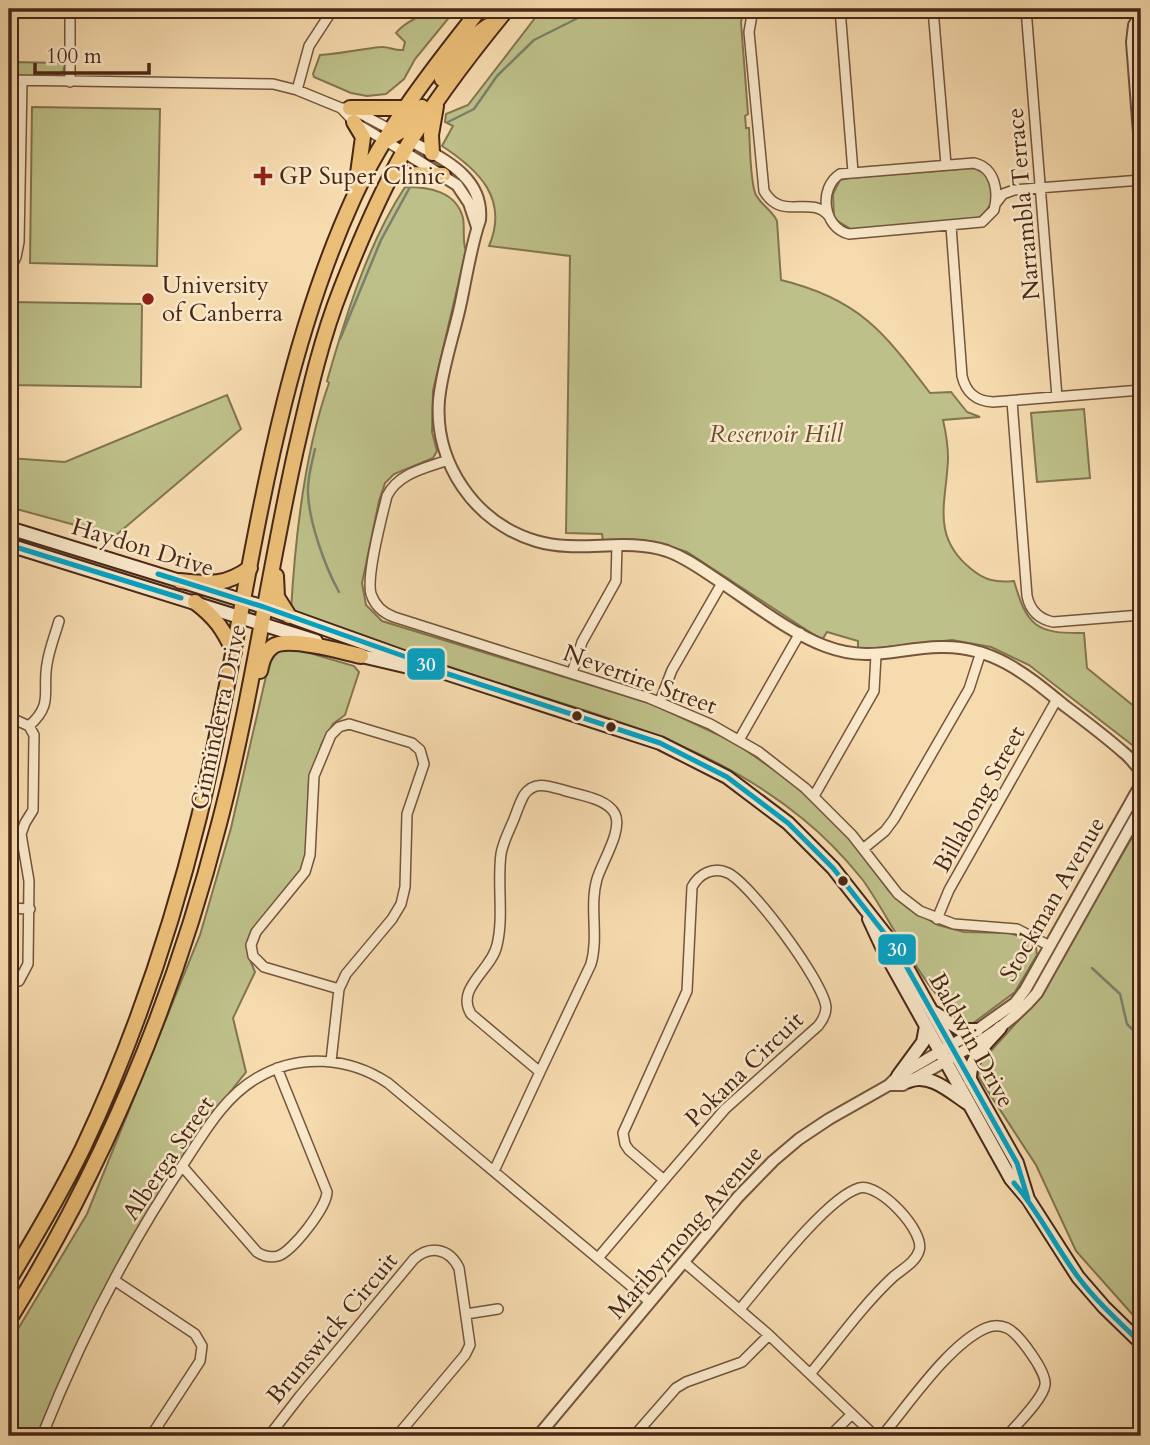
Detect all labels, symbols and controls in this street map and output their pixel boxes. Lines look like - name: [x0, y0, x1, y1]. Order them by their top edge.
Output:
- scale bar: [35, 32, 149, 76]
- text: 100 m: [46, 42, 102, 71]
- street label: Narrambla Terrace: [999, 106, 1048, 302]
- place label: GP Super Clinic: [279, 160, 445, 193]
- marker: GP Super Clinic: [253, 166, 273, 186]
- place label: University of Canberra: [162, 269, 283, 330]
- marker: University of Canberra: [140, 291, 156, 307]
- park label: Reservoir Hill: [709, 418, 844, 451]
- street label: Haydon Drive: [68, 510, 218, 585]
- street label: Ginninderra Drive: [183, 621, 254, 813]
- street label: Nevertire Street: [558, 636, 722, 723]
- line badge: 30: [406, 647, 446, 681]
- text: 30: [416, 652, 436, 678]
- unlabelled marker: [570, 709, 584, 723]
- unlabelled marker: [604, 720, 618, 734]
- street label: Billabong Street: [926, 720, 1034, 878]
- street label: Stockman Avenue: [992, 811, 1113, 988]
- unlabelled marker: [836, 874, 850, 888]
- line badge: 30: [877, 933, 917, 966]
- text: 30: [887, 937, 907, 963]
- street label: Baldwin Drive: [921, 967, 1022, 1114]
- street label: Pokana Circuit: [678, 1004, 811, 1134]
- street label: Alberga Street: [115, 1089, 223, 1227]
- street label: Maribyrnong Avenue: [601, 1138, 770, 1326]
- street label: Brunswick Circuit: [259, 1245, 406, 1411]

